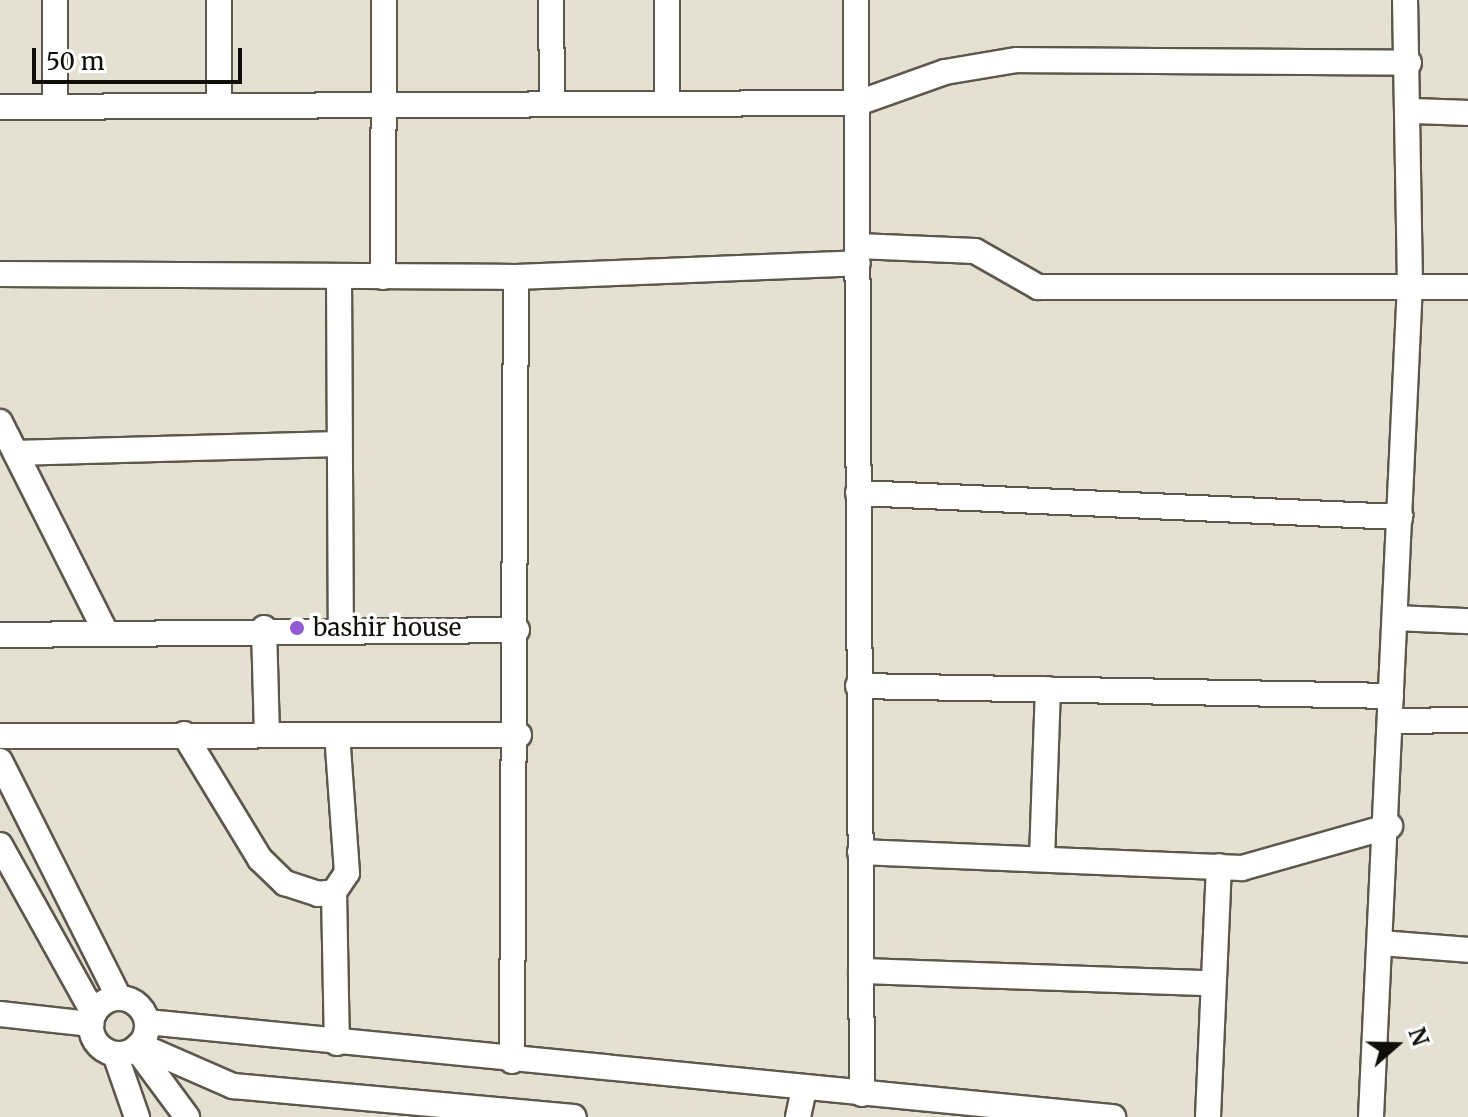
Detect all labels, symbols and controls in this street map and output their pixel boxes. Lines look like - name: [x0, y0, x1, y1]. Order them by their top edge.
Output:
- scale bar: [36, 32, 246, 82]
- text: 50 m: [46, 46, 105, 77]
- place label: bashir house: [313, 614, 461, 642]
- marker: bashir house: [288, 619, 306, 637]
- north arrow: [1356, 1005, 1436, 1085]
- text: N: [1402, 1024, 1435, 1050]

